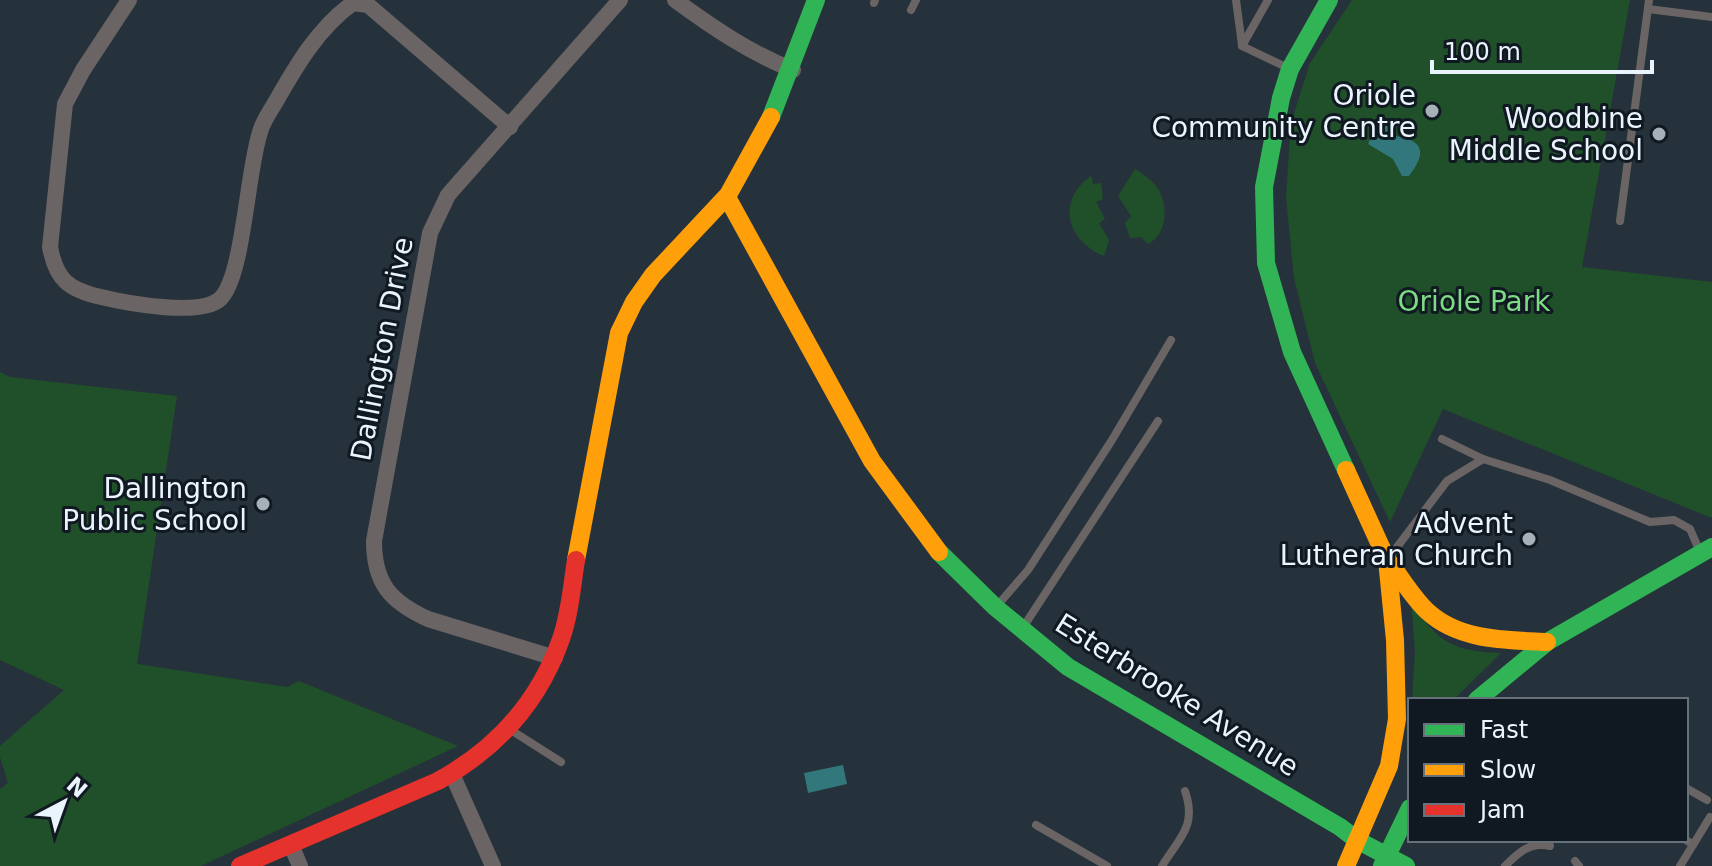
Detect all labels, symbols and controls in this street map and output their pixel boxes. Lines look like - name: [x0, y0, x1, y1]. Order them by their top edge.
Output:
- scale bar: [1432, 24, 1652, 74]
- text: 100 m: [1444, 38, 1521, 66]
- place label: Oriole Community Centre: [1151, 79, 1416, 144]
- marker: Oriole Community Centre: [1423, 102, 1441, 120]
- place label: Woodbine Middle School: [1449, 102, 1643, 167]
- marker: Woodbine Middle School: [1650, 125, 1668, 143]
- street label: Dallington Drive: [344, 234, 420, 464]
- park label: Oriole Park: [1398, 285, 1551, 318]
- place label: Dallington Public School: [62, 472, 247, 537]
- marker: Dallington Public School: [254, 495, 272, 513]
- place label: Advent Lutheran Church: [1280, 507, 1513, 572]
- marker: Advent Lutheran Church: [1520, 530, 1538, 548]
- street label: Esterbrooke Avenue: [1049, 607, 1305, 783]
- legend: [1408, 698, 1688, 842]
- text: Fast: [1480, 716, 1528, 744]
- text: Slow: [1480, 756, 1536, 784]
- north arrow: [24, 762, 104, 842]
- text: N: [62, 772, 92, 803]
- text: Jam: [1478, 796, 1525, 824]

